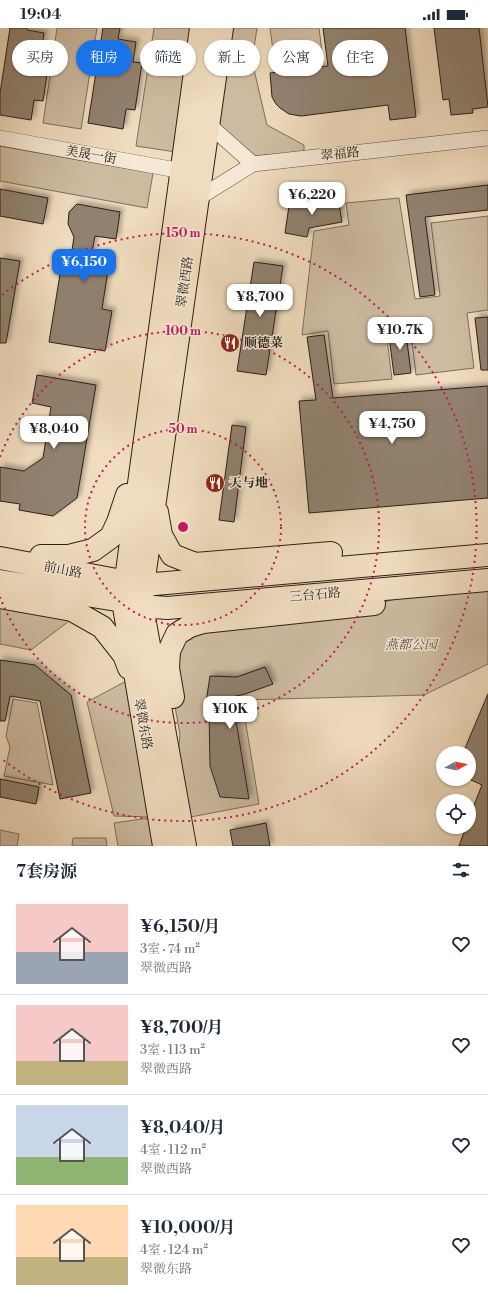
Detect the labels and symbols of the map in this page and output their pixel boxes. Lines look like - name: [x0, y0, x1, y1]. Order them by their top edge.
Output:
- street label: 美晟一街: [64, 143, 118, 167]
- street label: 翠福路: [320, 144, 360, 164]
- pin: ¥6,220: [279, 182, 345, 216]
- text: 150 m: [166, 226, 200, 241]
- pin: ¥6,150: [51, 249, 117, 283]
- street label: 翠微西路: [173, 255, 197, 309]
- pin: ¥8,700: [227, 284, 293, 318]
- pin: ¥10.7K: [367, 317, 433, 351]
- text: 100 m: [165, 324, 201, 339]
- restaurant icon: 顺德菜: [219, 332, 241, 354]
- place label: 顺德菜: [244, 335, 283, 351]
- pin: ¥4,750: [359, 411, 425, 445]
- pin: ¥8,040: [21, 416, 87, 450]
- text: 50 m: [168, 422, 198, 437]
- restaurant icon: 天与地: [204, 472, 226, 494]
- place label: 天与地: [229, 475, 268, 491]
- centre of rings: [176, 520, 190, 534]
- street label: 前山路: [42, 558, 84, 582]
- street label: 三台石路: [288, 585, 342, 605]
- park label: 燕都公园: [385, 637, 439, 653]
- pin: ¥10K: [206, 696, 254, 730]
- street label: 翠微东路: [131, 697, 155, 751]
- north arrow: [436, 746, 476, 786]

